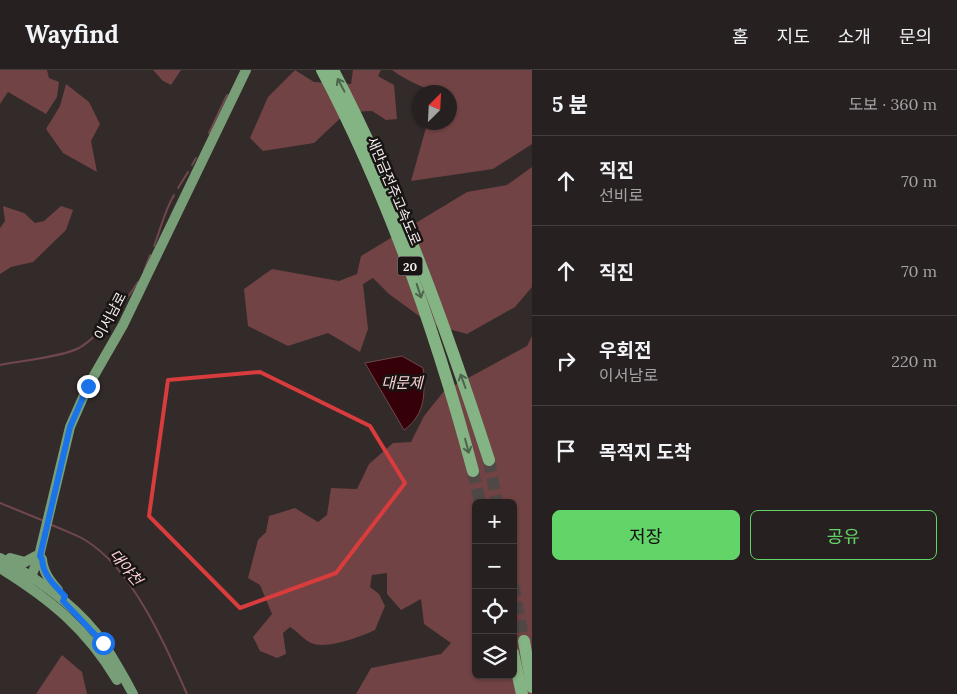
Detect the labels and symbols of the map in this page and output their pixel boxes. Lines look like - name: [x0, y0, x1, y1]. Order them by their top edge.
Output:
- one-way arrow: [336, 78, 345, 93]
- north arrow: [412, 85, 457, 130]
- street label: 새만금전주고속도로: [363, 134, 425, 248]
- road number: 20: [398, 257, 422, 276]
- one-way arrow: [414, 282, 424, 298]
- street label: 이서남로: [90, 289, 130, 343]
- water label: 대문제: [381, 373, 425, 392]
- one-way arrow: [458, 373, 467, 389]
- route end: [77, 375, 100, 398]
- one-way arrow: [462, 437, 472, 453]
- water label: 대야천: [105, 545, 148, 591]
- route start: [92, 632, 115, 655]

